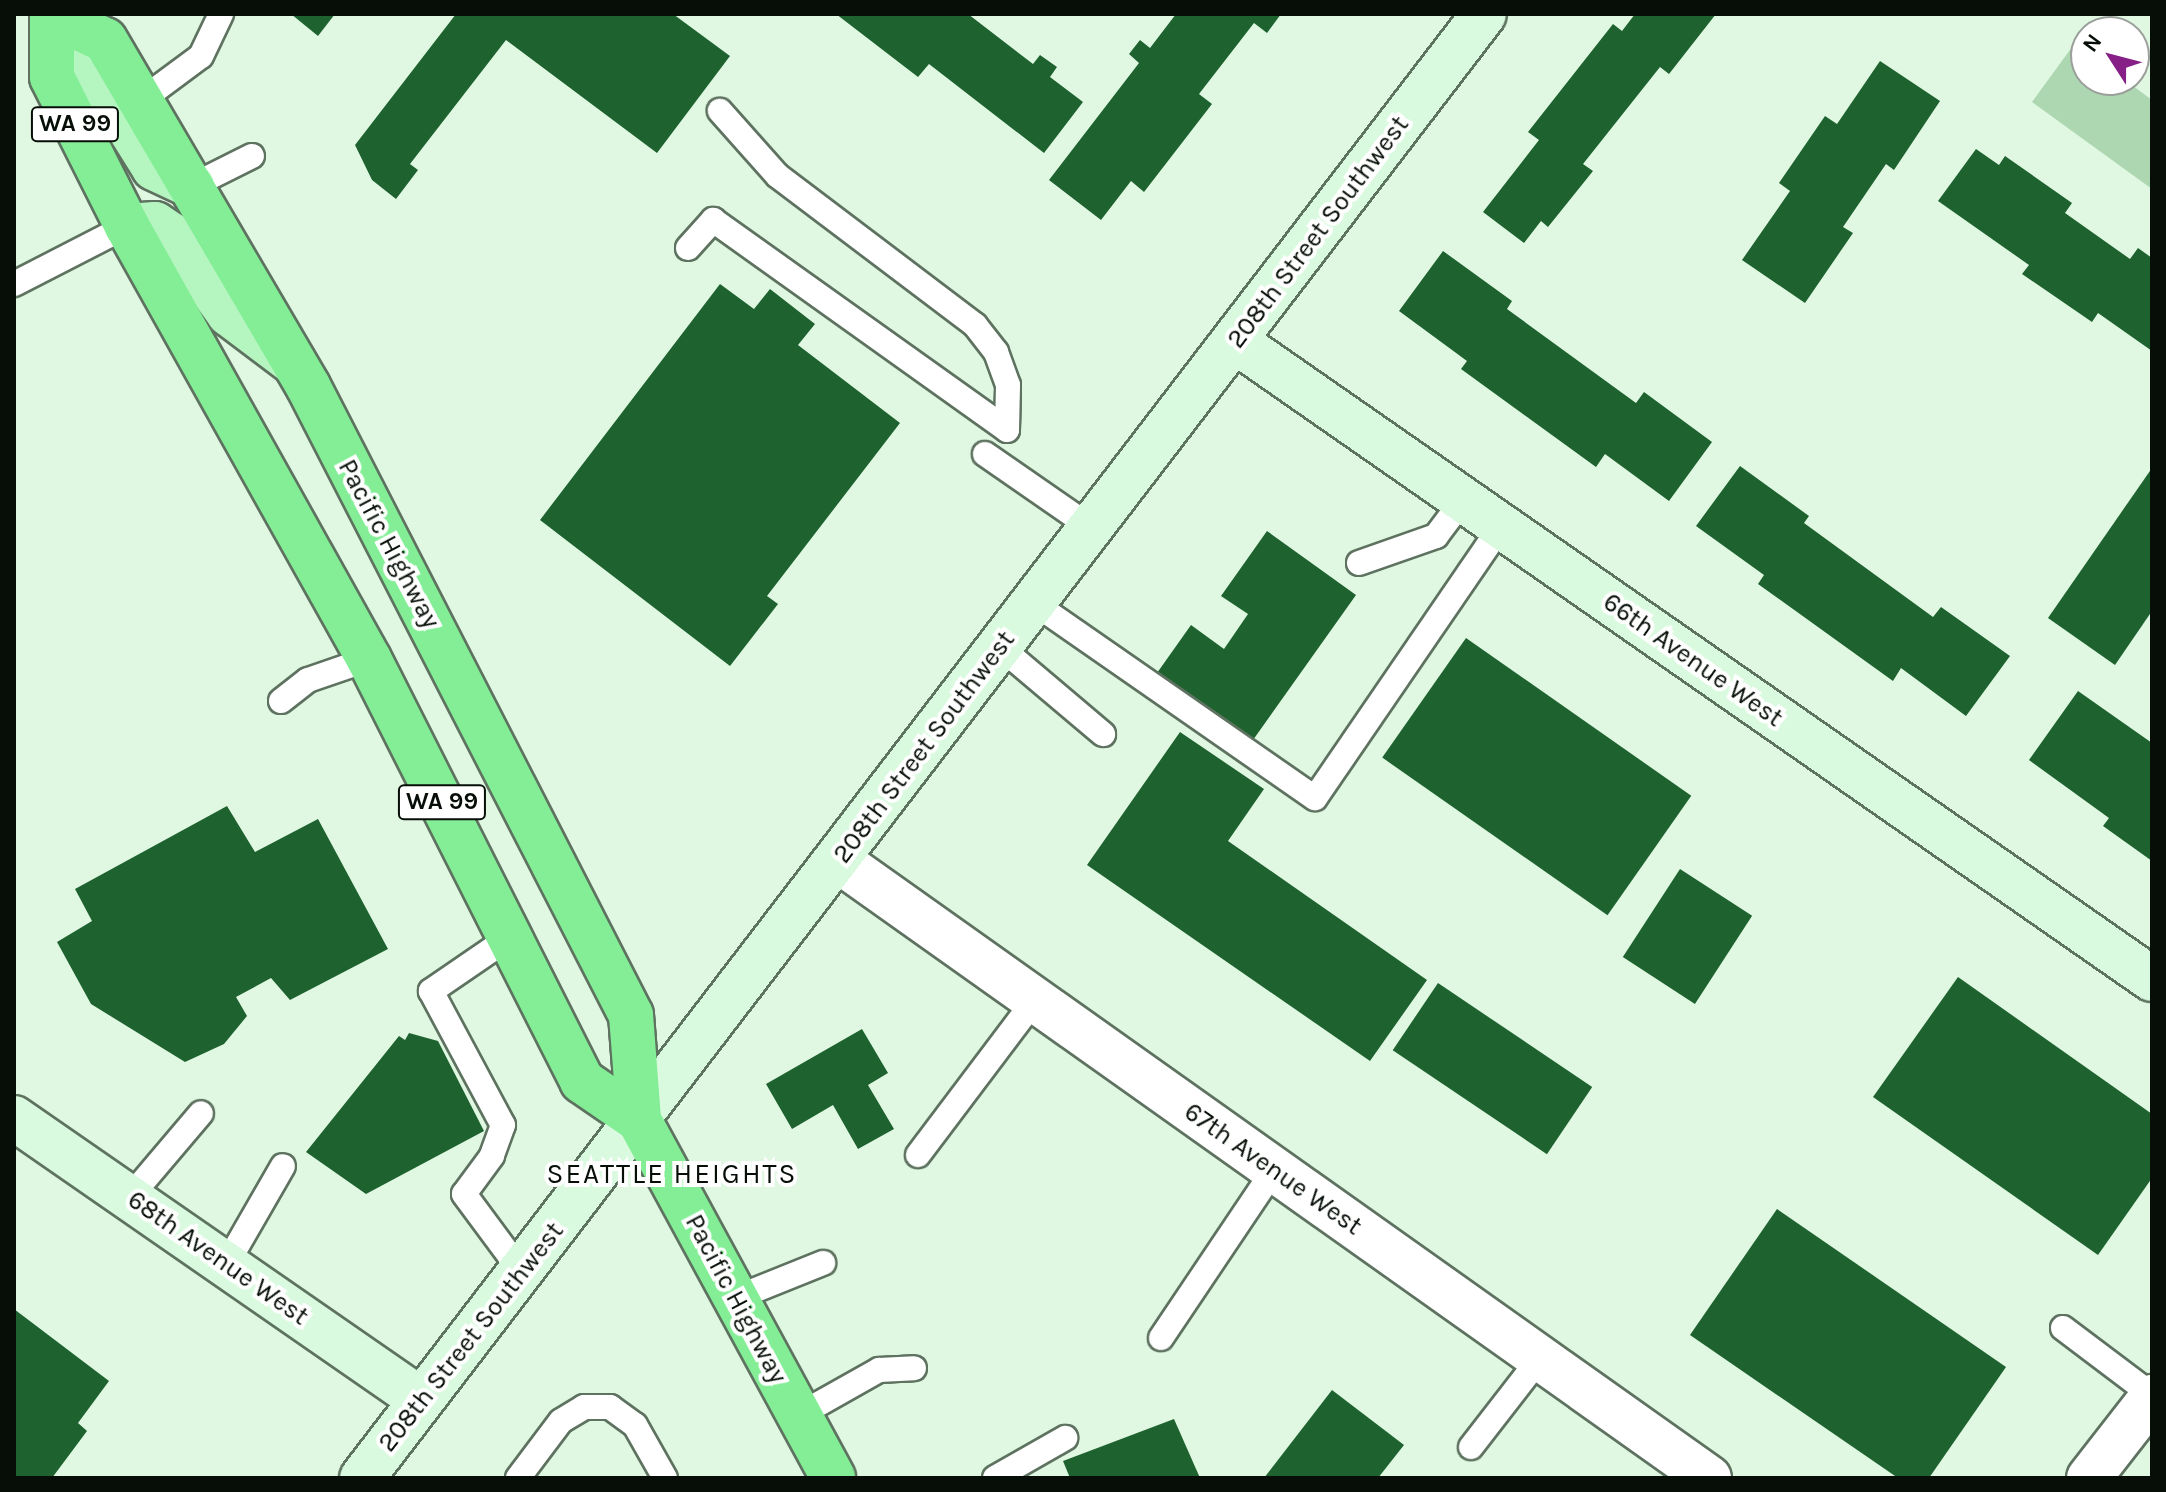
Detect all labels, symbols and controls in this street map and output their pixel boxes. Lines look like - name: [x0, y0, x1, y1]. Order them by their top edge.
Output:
- north arrow: [2070, 16, 2150, 96]
- text: N: [2077, 29, 2107, 57]
- road number: WA 99: [29, 104, 121, 144]
- street label: 208th Street Southwest: [1221, 110, 1415, 354]
- street label: Pacific Highway: [331, 454, 447, 634]
- street label: 66th Avenue West: [1597, 586, 1789, 734]
- street label: 208th Street Southwest: [827, 625, 1021, 869]
- road number: WA 99: [396, 782, 488, 822]
- street label: 67th Avenue West: [1178, 1096, 1368, 1242]
- district label: SEATTLE HEIGHTS: [546, 1157, 798, 1191]
- street label: 68th Avenue West: [122, 1184, 314, 1332]
- street label: Pacific Highway: [678, 1209, 794, 1389]
- street label: 208th Street Southwest: [372, 1216, 570, 1458]

